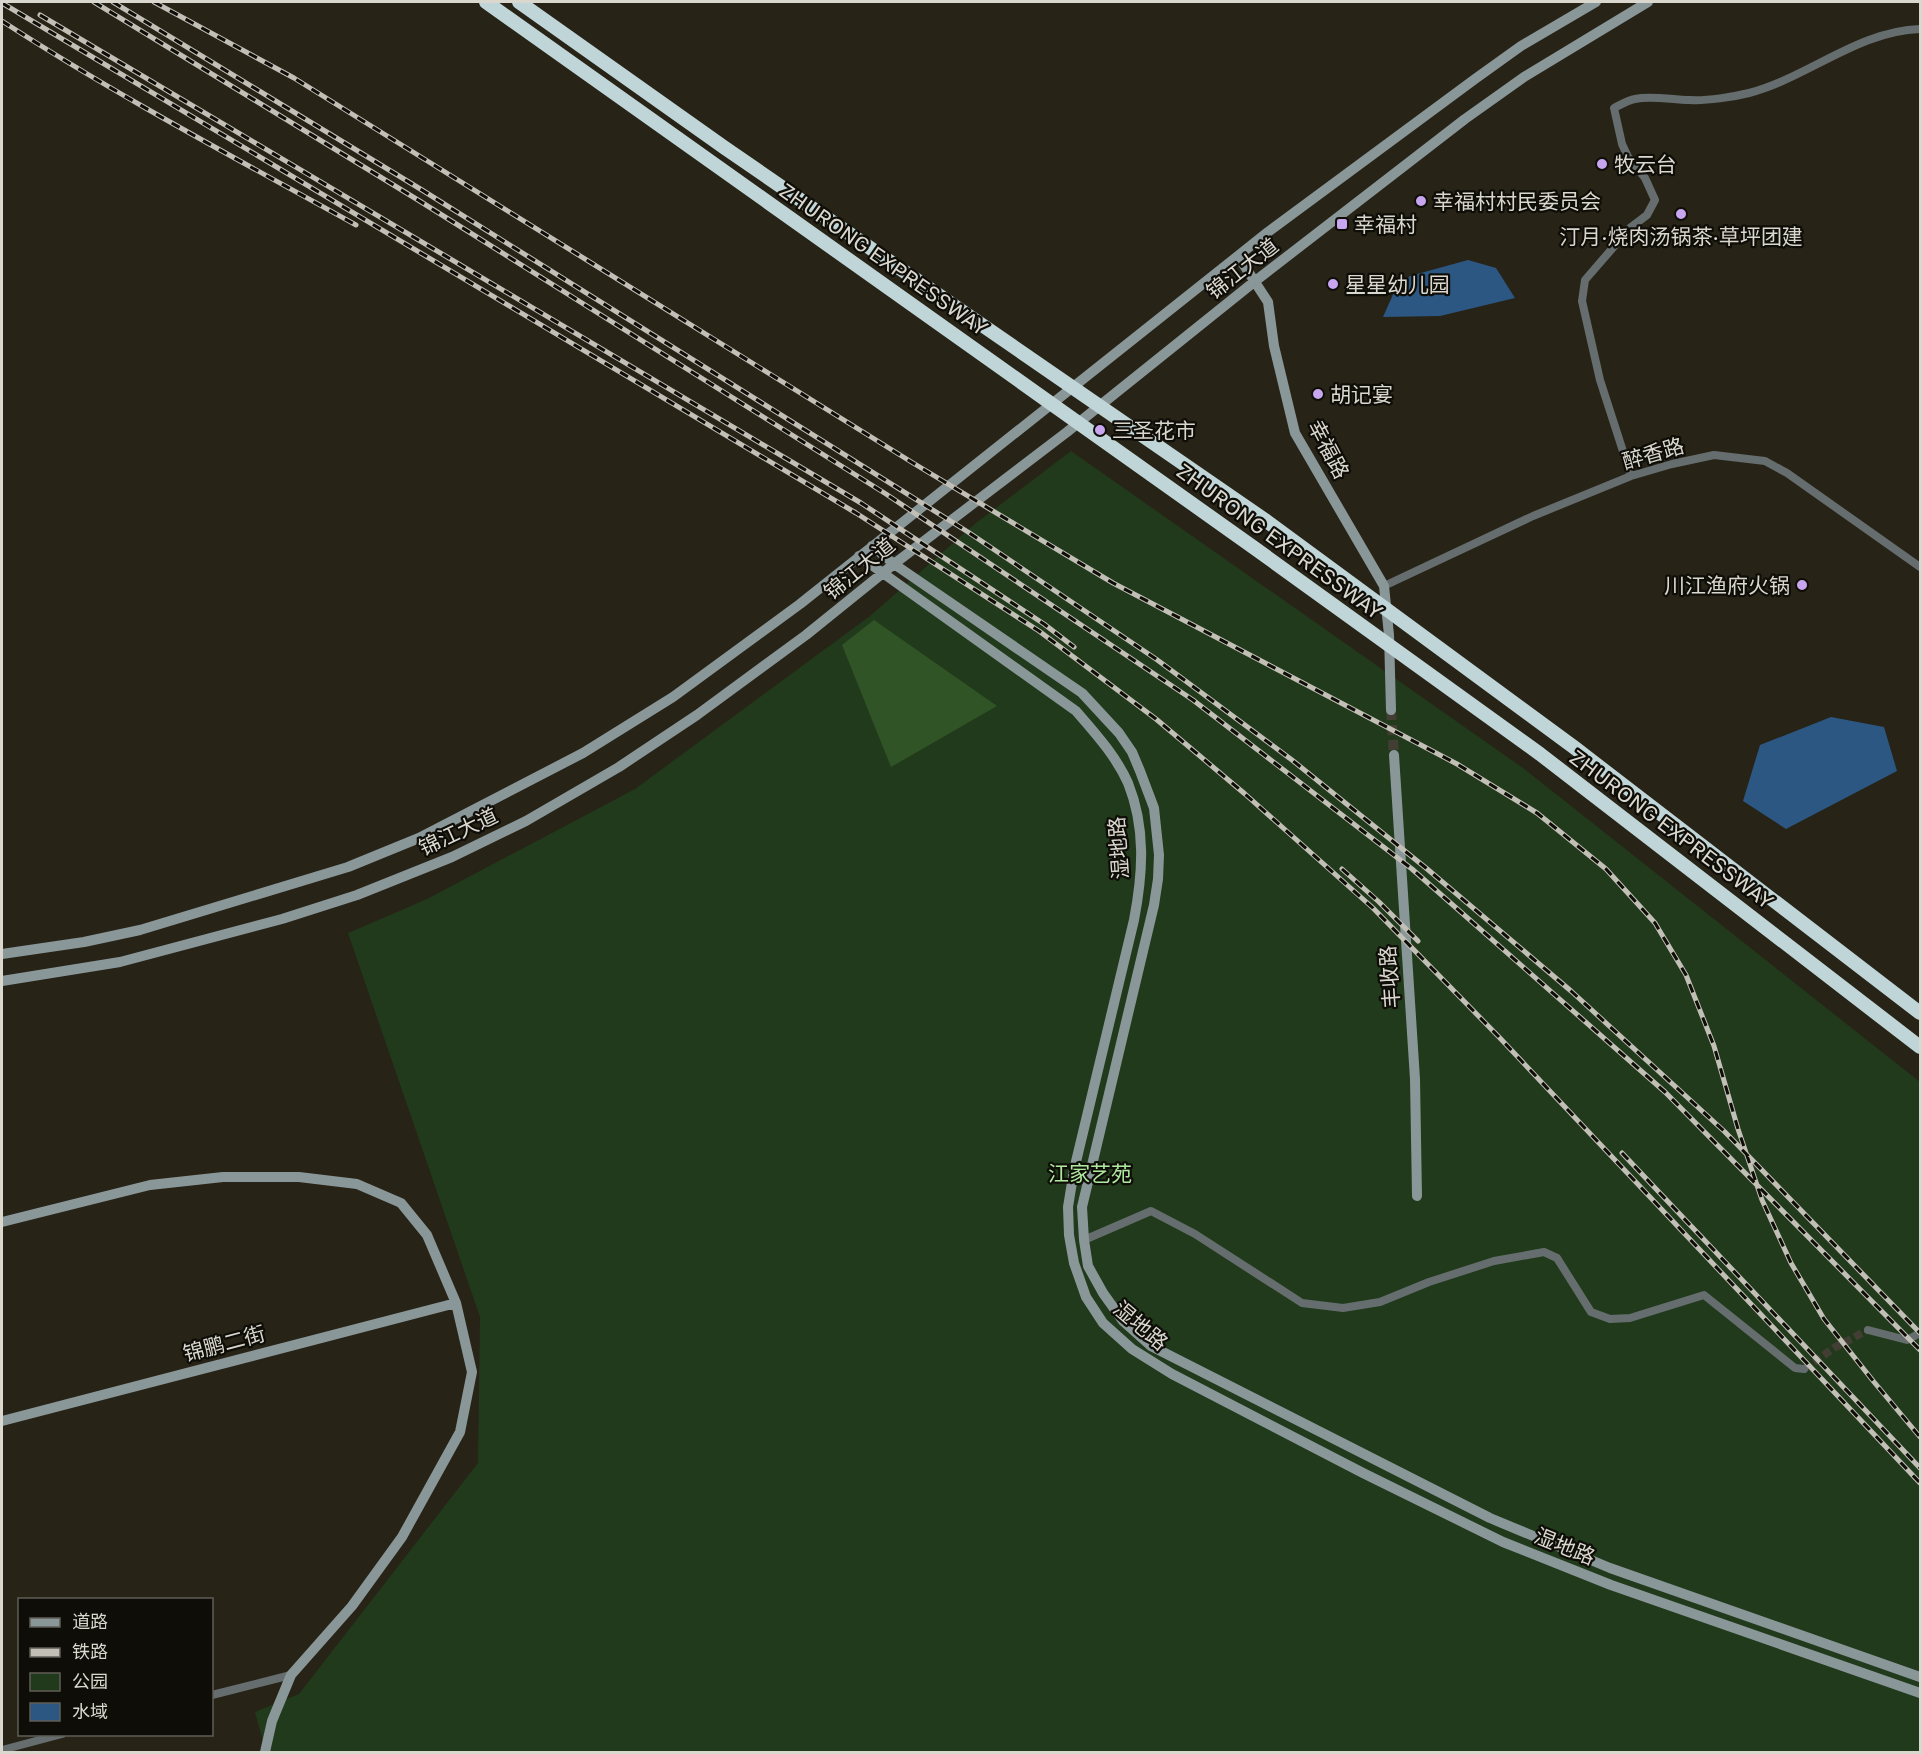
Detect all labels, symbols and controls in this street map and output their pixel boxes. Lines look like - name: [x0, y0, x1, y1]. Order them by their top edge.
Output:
- place label: 牧云台: [1614, 151, 1677, 177]
- marker: 牧云台: [1595, 157, 1609, 171]
- street label: ZHURONG EXPRESSWAY: [775, 177, 994, 341]
- place label: 幸福村村民委员会: [1433, 188, 1601, 214]
- marker: 幸福村村民委员会: [1414, 194, 1428, 208]
- marker: 汀月·烧肉汤锅茶·草坪团建: [1674, 207, 1688, 221]
- place label: 幸福村: [1354, 211, 1417, 237]
- marker: 幸福村: [1335, 217, 1349, 231]
- place label: 汀月·烧肉汤锅茶·草坪团建: [1559, 223, 1803, 249]
- street label: 锦江大道: [1201, 232, 1283, 304]
- place label: 星星幼儿园: [1345, 271, 1450, 297]
- marker: 星星幼儿园: [1326, 277, 1340, 291]
- place label: 胡记宴: [1330, 381, 1393, 407]
- marker: 胡记宴: [1311, 387, 1325, 401]
- street label: 幸福路: [1303, 415, 1355, 483]
- place label: 三圣花市: [1112, 417, 1196, 443]
- marker: 三圣花市: [1093, 423, 1107, 437]
- street label: 醉香路: [1619, 432, 1687, 474]
- street label: ZHURONG EXPRESSWAY: [1172, 458, 1388, 625]
- street label: 锦江大道: [818, 531, 900, 605]
- place label: 川江渔府火锅: [1664, 572, 1790, 598]
- marker: 川江渔府火锅: [1795, 578, 1809, 592]
- street label: ZHURONG EXPRESSWAY: [1565, 744, 1779, 914]
- street label: 锦江大道: [414, 801, 502, 861]
- street label: 湿地路: [1103, 816, 1133, 880]
- street label: 丰收路: [1374, 945, 1404, 1009]
- park label: 江家艺苑: [1048, 1160, 1132, 1186]
- street label: 湿地路: [1109, 1295, 1173, 1355]
- street label: 锦鹏二街: [180, 1320, 268, 1366]
- street label: 湿地路: [1531, 1522, 1599, 1570]
- legend: [18, 1598, 213, 1736]
- text: 道路: [72, 1610, 108, 1632]
- text: 铁路: [72, 1640, 108, 1662]
- text: 公园: [72, 1670, 108, 1692]
- text: 水域: [72, 1700, 108, 1722]

